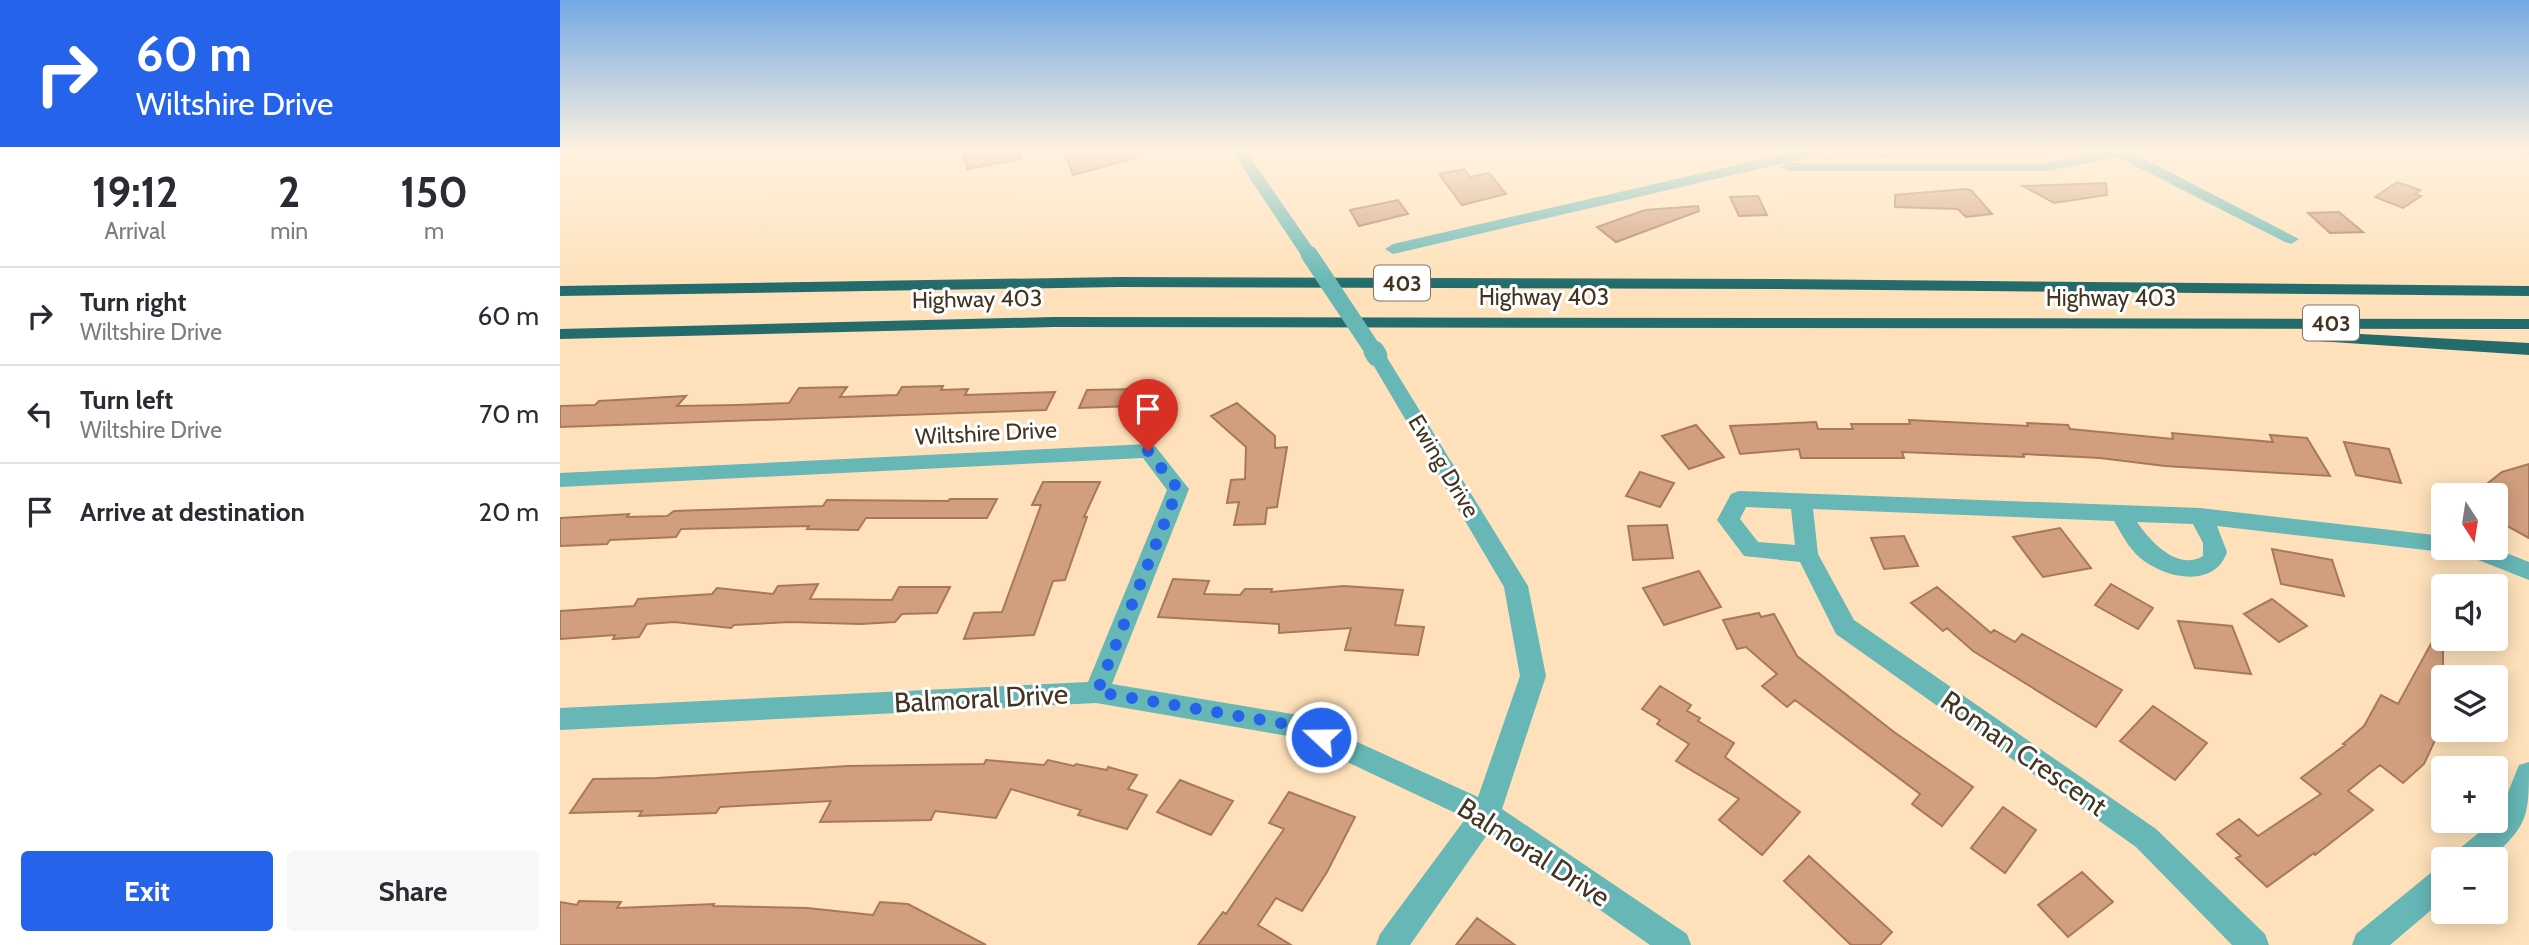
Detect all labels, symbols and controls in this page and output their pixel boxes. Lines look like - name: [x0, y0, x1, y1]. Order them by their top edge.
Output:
- text: 60 m: [136, 24, 252, 83]
- icon: right: [21, 28, 112, 119]
- text: Wiltshire Drive: [136, 84, 334, 123]
- text: 19:12: [92, 166, 178, 218]
- text: 2: [278, 166, 300, 218]
- text: 150: [400, 166, 468, 218]
- text: Arrival: [105, 217, 166, 245]
- text: min: [270, 217, 308, 245]
- text: m: [424, 217, 444, 245]
- road number: 403: [1374, 266, 1430, 300]
- street label: Highway 403: [1479, 283, 1609, 311]
- street label: Highway 403: [912, 284, 1042, 314]
- street label: Highway 403: [2046, 284, 2176, 312]
- text: Turn right: [80, 286, 186, 318]
- icon: right: [21, 297, 59, 335]
- text: 60 m: [477, 300, 539, 332]
- road number: 403: [2303, 306, 2359, 340]
- text: Wiltshire Drive: [80, 318, 222, 346]
- pin: [1118, 379, 1178, 451]
- text: Turn left: [80, 384, 173, 416]
- icon: arrive: [1129, 390, 1167, 428]
- icon: left: [21, 395, 59, 433]
- text: 70 m: [479, 398, 539, 430]
- street label: Ewing Drive: [1402, 409, 1486, 523]
- street label: Wiltshire Drive: [914, 415, 1058, 451]
- text: Wiltshire Drive: [80, 416, 222, 444]
- north arrow: [2431, 483, 2508, 560]
- map controls: [2431, 483, 2508, 924]
- icon: arrive: [21, 493, 59, 531]
- text: Arrive at destination: [80, 496, 305, 528]
- text: 20 m: [479, 496, 539, 528]
- button: sound: [2431, 574, 2508, 651]
- button: layers: [2431, 665, 2508, 742]
- street label: Balmoral Drive: [893, 676, 1069, 720]
- street label: Roman Crescent: [1934, 683, 2114, 823]
- position arrow: [1284, 700, 1358, 774]
- button: +: [2431, 756, 2508, 833]
- street label: Balmoral Drive: [1452, 790, 1616, 914]
- button: −: [2431, 847, 2508, 924]
- button: Exit: [21, 851, 273, 931]
- button: Share: [287, 851, 539, 931]

